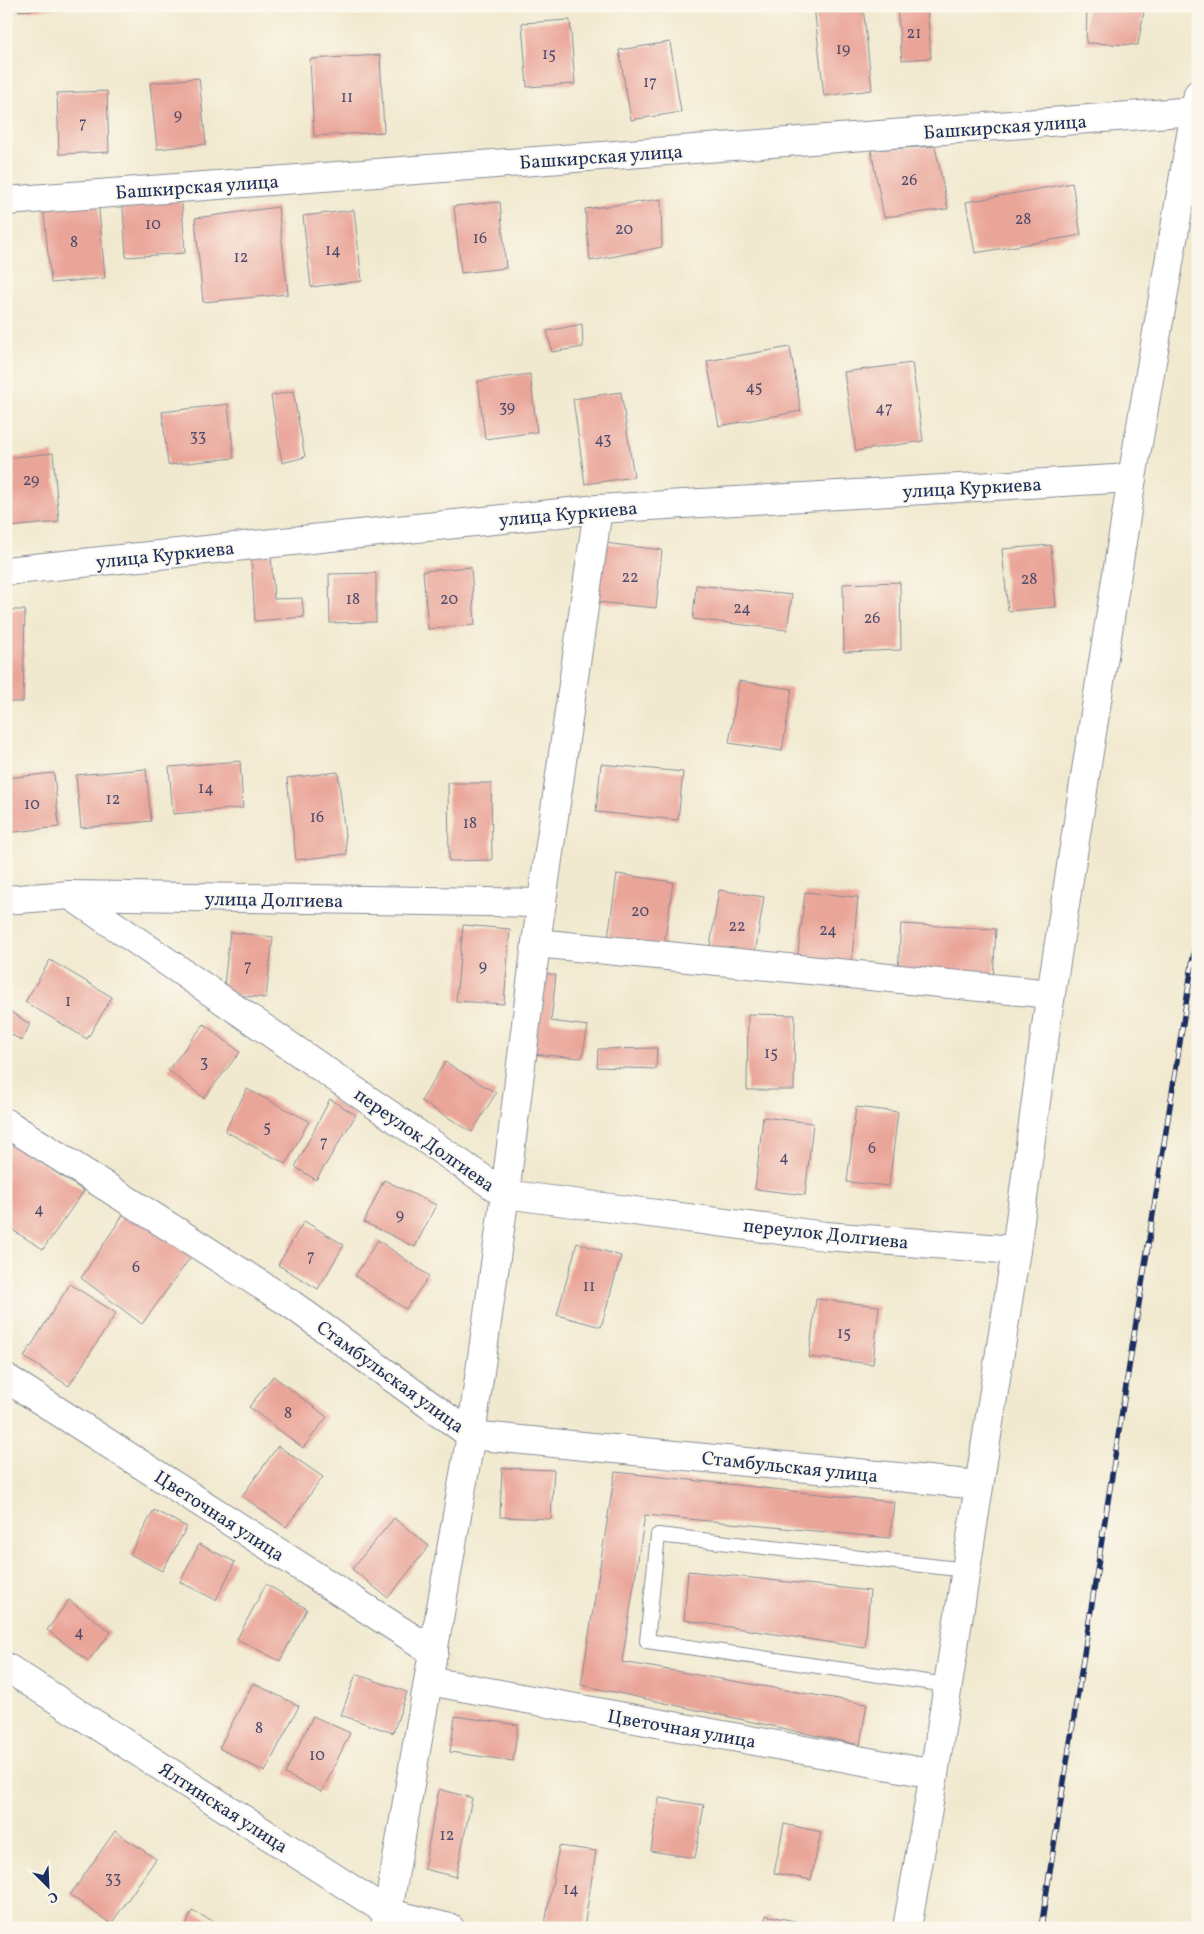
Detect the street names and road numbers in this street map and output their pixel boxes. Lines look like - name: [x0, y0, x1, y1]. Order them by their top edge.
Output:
- street label: Башкирская улица: [923, 109, 1088, 147]
- street label: Башкирская улица: [519, 139, 684, 177]
- street label: Башкирская улица: [115, 169, 280, 207]
- street label: улица Куркиева: [902, 472, 1042, 506]
- street label: улица Куркиева: [498, 496, 639, 534]
- street label: улица Куркиева: [95, 536, 236, 576]
- street label: улица Долгиева: [204, 887, 344, 915]
- street label: переулок Долгиева: [348, 1082, 499, 1199]
- street label: переулок Долгиева: [742, 1213, 910, 1257]
- street label: Стамбульская улица: [311, 1315, 469, 1440]
- street label: Стамбульская улица: [700, 1446, 879, 1490]
- street label: Цветочная улица: [149, 1465, 289, 1569]
- street label: Цветочная улица: [605, 1704, 758, 1756]
- street label: Ялтинская улица: [153, 1757, 293, 1860]

